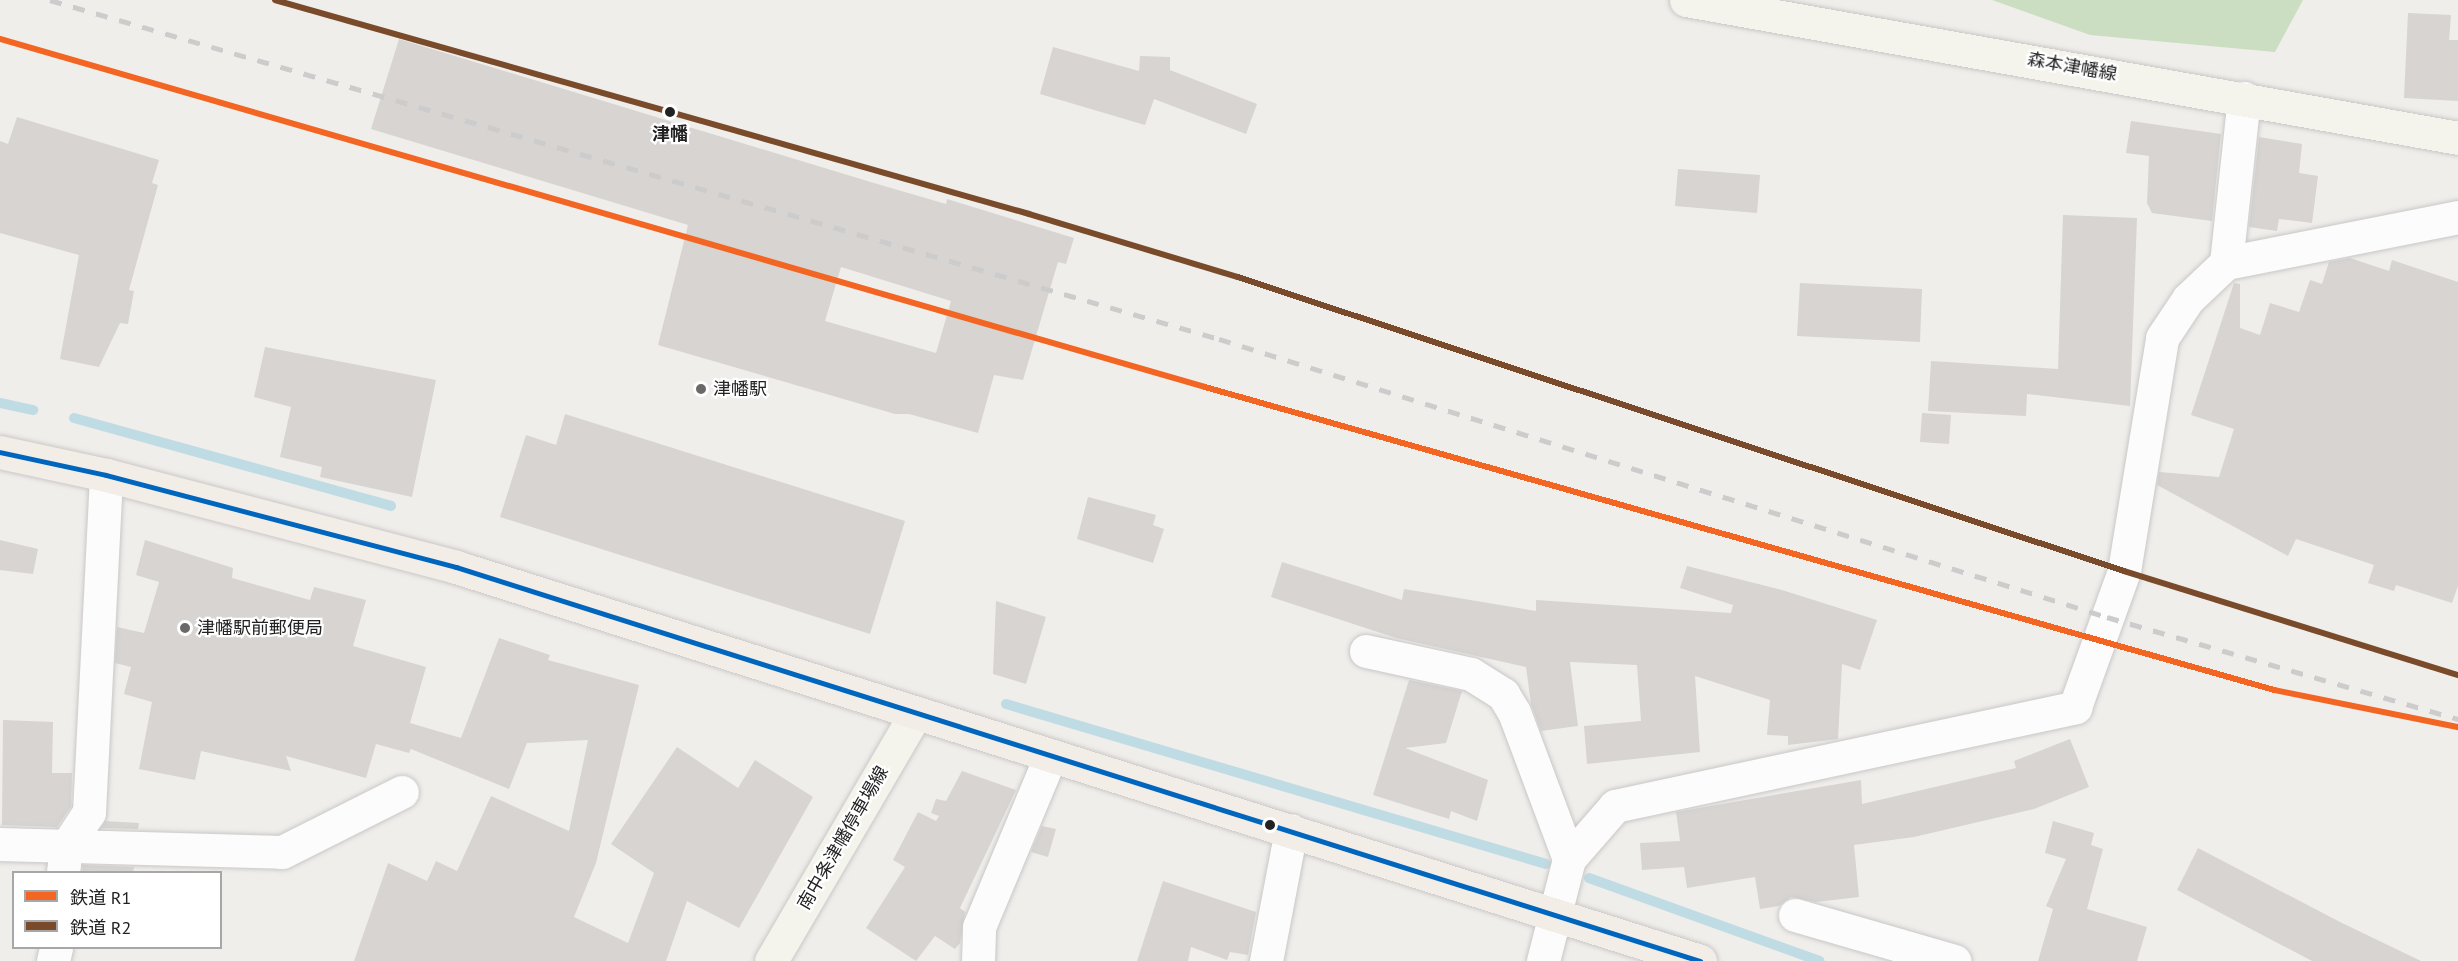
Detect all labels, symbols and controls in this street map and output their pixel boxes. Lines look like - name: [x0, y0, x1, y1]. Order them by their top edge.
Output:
- street label: 森本津幡線: [2026, 49, 2118, 85]
- marker: 津幡: [661, 103, 679, 121]
- place label: 津幡: [652, 123, 688, 145]
- place label: 津幡駅: [713, 378, 767, 400]
- marker: 津幡駅: [694, 382, 708, 396]
- place label: 津幡駅前郵便局: [197, 617, 323, 639]
- marker: 津幡駅前郵便局: [178, 621, 192, 635]
- street label: 南中条津幡停車場線: [793, 762, 893, 914]
- unlabelled marker: [1264, 819, 1276, 831]
- legend: [12, 871, 222, 949]
- text: 鉄道 R1: [70, 886, 131, 909]
- text: 鉄道 R2: [70, 916, 131, 939]

